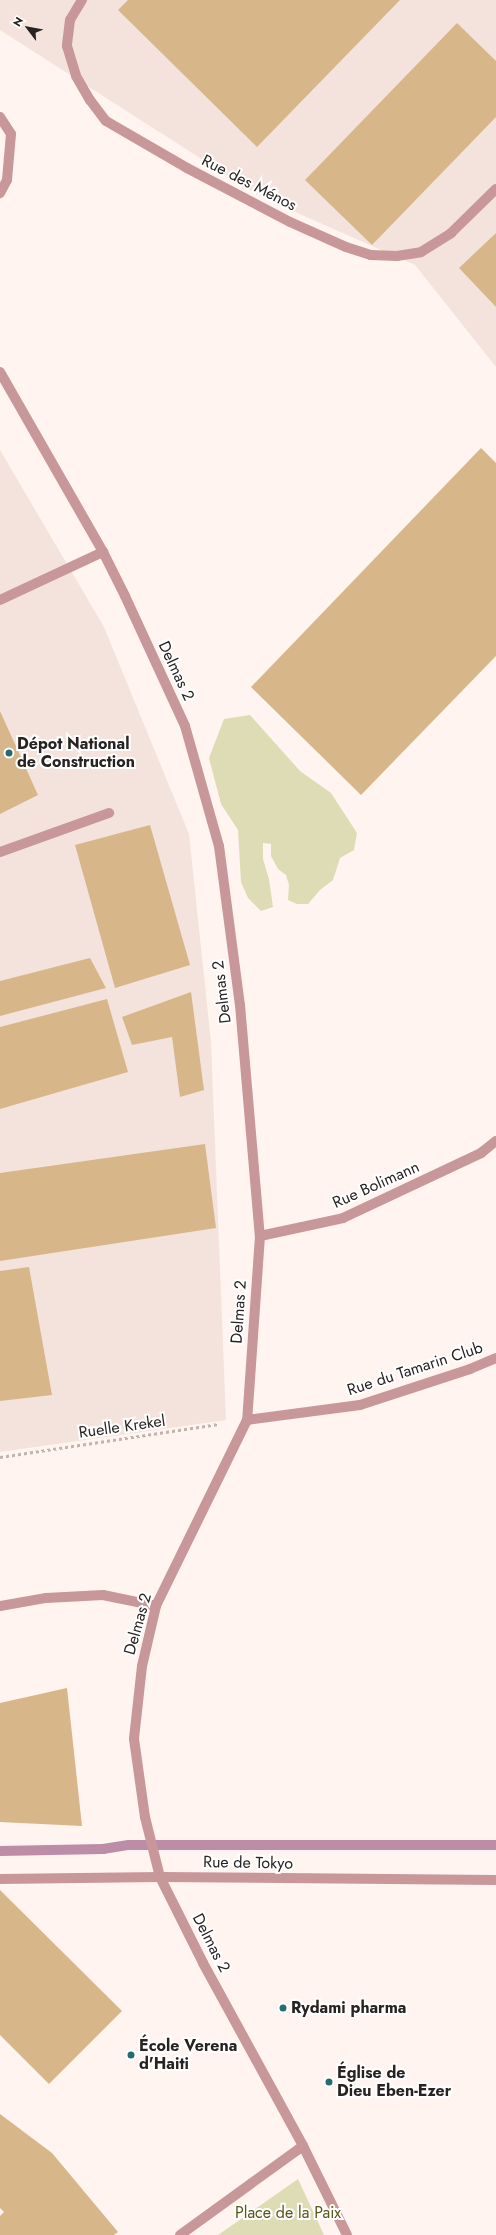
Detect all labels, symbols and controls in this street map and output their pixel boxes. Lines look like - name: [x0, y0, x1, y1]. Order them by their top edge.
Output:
- north arrow: [8, 8, 48, 48]
- text: N: [9, 14, 27, 30]
- street label: Rue des Ménos: [198, 151, 300, 215]
- street label: Delmas 2: [154, 638, 198, 704]
- place label: Dépot National de Construction: [17, 734, 135, 772]
- marker: Dépot National de Construction: [4, 748, 14, 758]
- street label: Delmas 2: [209, 959, 235, 1025]
- street label: Rue Bolimann: [330, 1157, 422, 1213]
- street label: Delmas 2: [227, 1280, 251, 1344]
- street label: Rue du Tamarin Club: [345, 1338, 485, 1400]
- street label: Ruelle Krekel: [77, 1411, 167, 1443]
- street label: Delmas 2: [120, 1591, 156, 1657]
- street label: Rue de Tokyo: [203, 1853, 293, 1873]
- street label: Delmas 2: [188, 1910, 234, 1976]
- place label: Rydami pharma: [291, 1998, 406, 2018]
- marker: Rydami pharma: [278, 2003, 288, 2013]
- place label: École Verena d'Haiti: [139, 2036, 237, 2074]
- marker: École Verena d'Haiti: [126, 2050, 136, 2060]
- place label: Église de Dieu Eben-Ezer: [337, 2063, 451, 2101]
- marker: Église de Dieu Eben-Ezer: [324, 2077, 334, 2087]
- park label: Place de la Paix: [235, 2203, 341, 2223]

